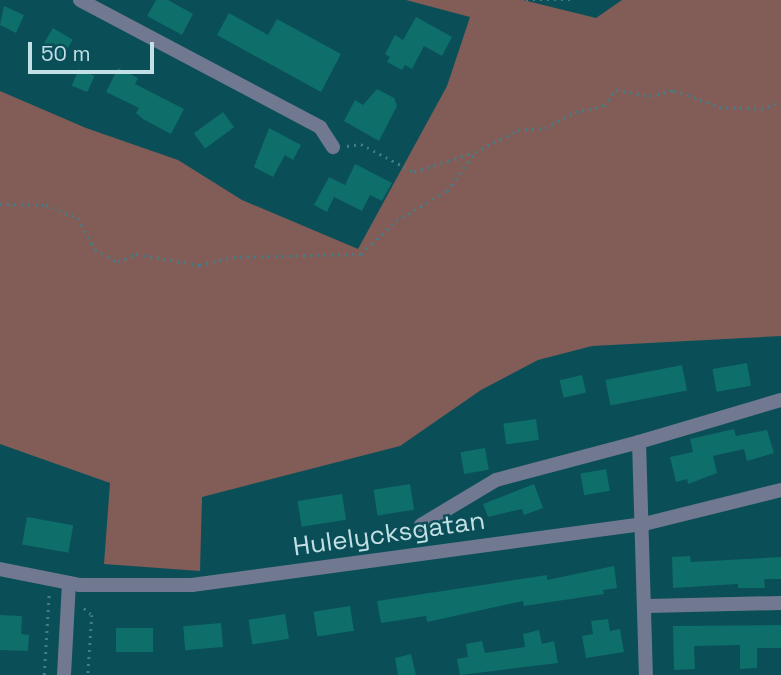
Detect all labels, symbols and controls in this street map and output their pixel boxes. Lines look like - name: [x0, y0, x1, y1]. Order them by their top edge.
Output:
- scale bar: [32, 28, 158, 72]
- text: 50 m: [41, 40, 91, 67]
- street label: Hulelycksgatan: [291, 505, 487, 563]

